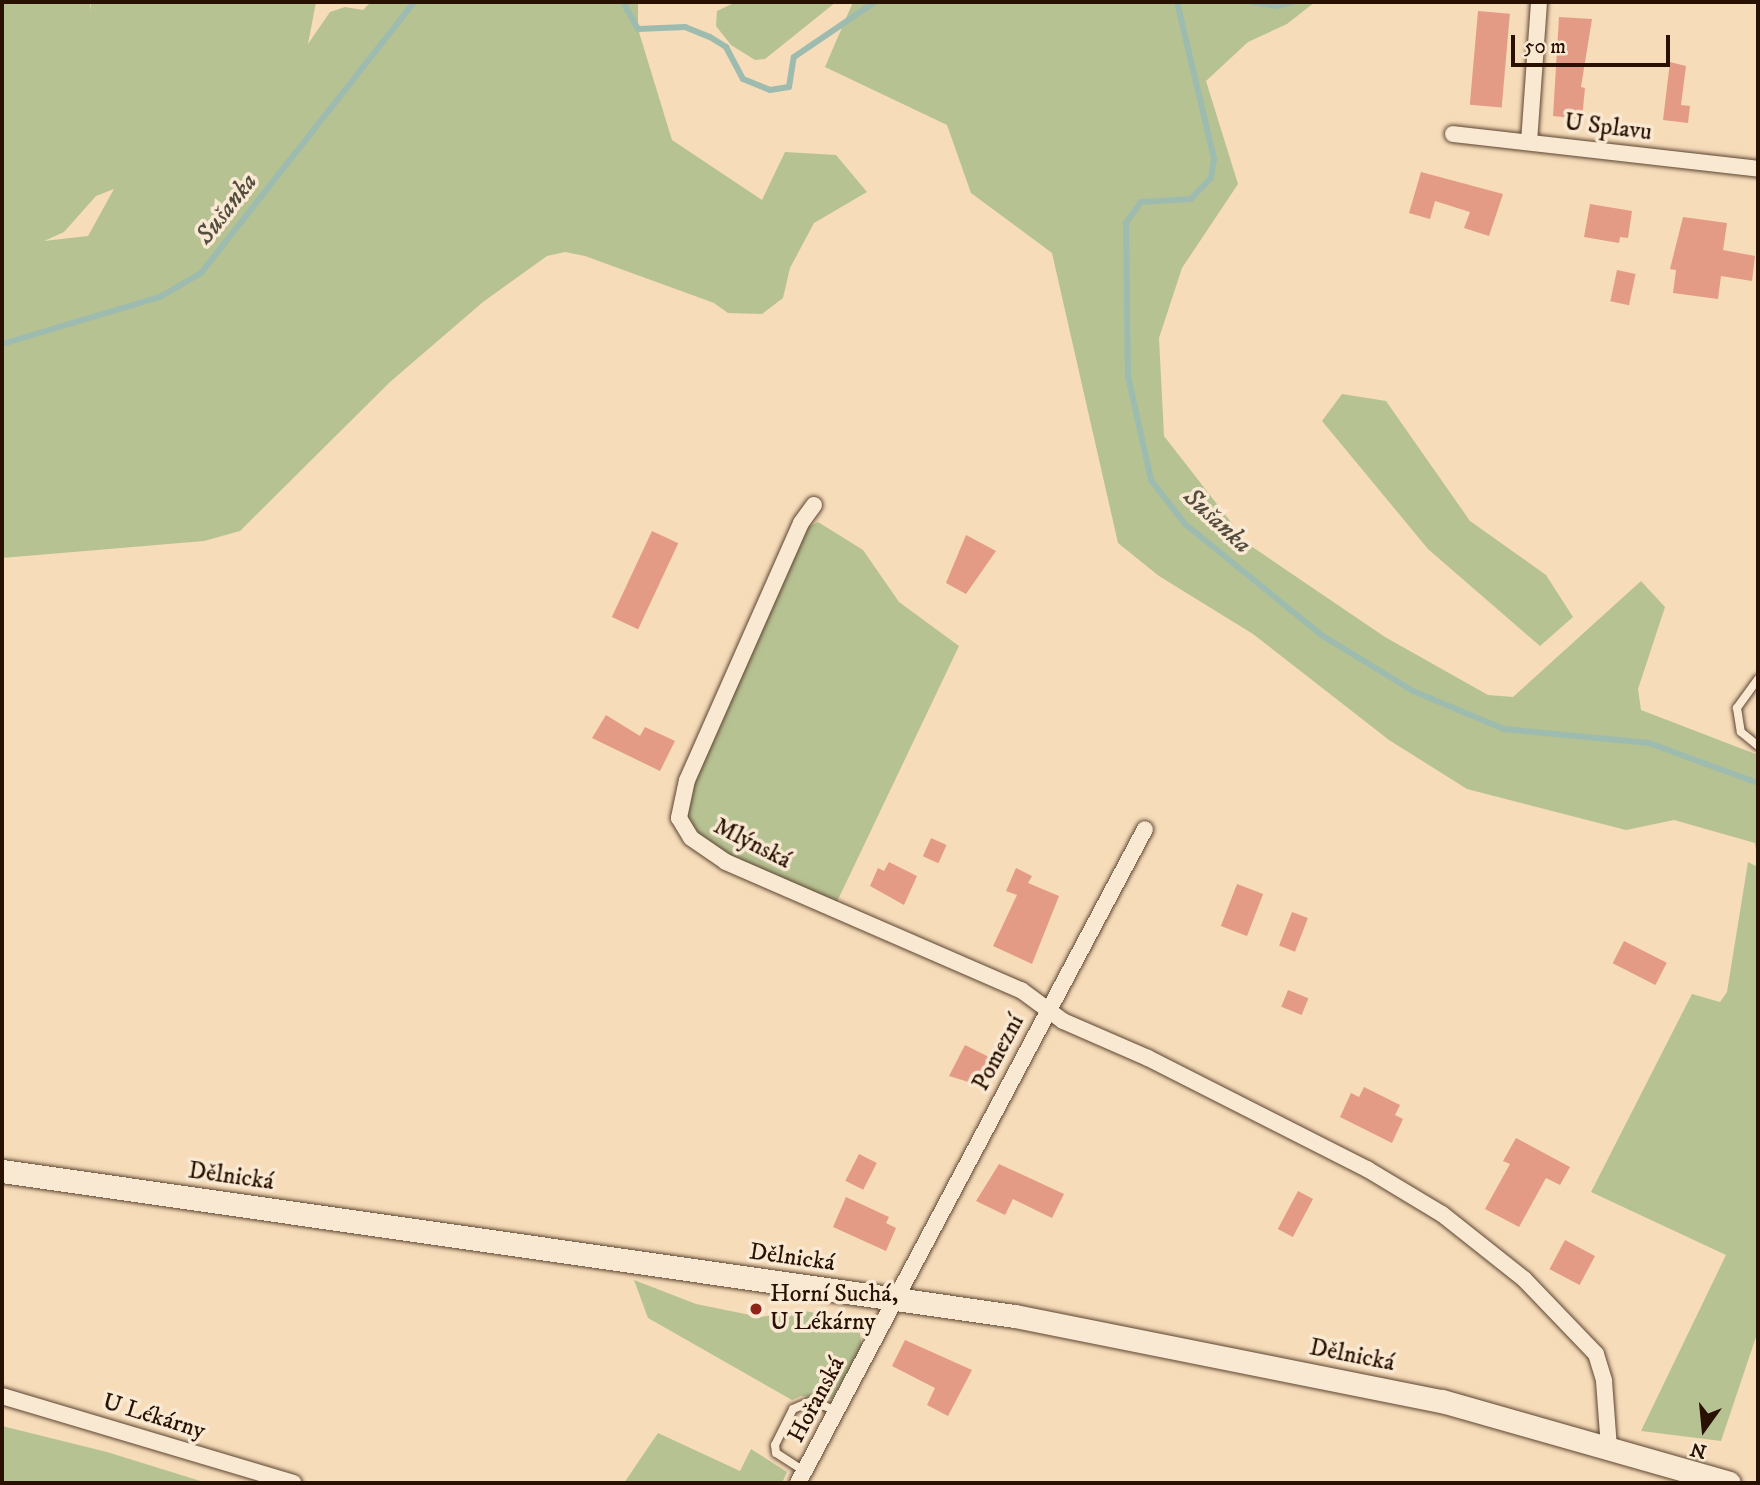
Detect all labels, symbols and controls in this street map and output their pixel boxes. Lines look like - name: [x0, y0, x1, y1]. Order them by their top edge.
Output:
- scale bar: [1515, 21, 1674, 65]
- text: 50 m: [1524, 34, 1566, 60]
- street label: U Splavu: [1563, 108, 1653, 148]
- water label: Sušanka: [189, 167, 265, 251]
- water label: Sušanka: [1176, 482, 1258, 560]
- street label: Mlýnská: [709, 812, 795, 876]
- street label: Pomezní: [967, 1010, 1031, 1096]
- street label: Dělnická: [186, 1157, 276, 1197]
- street label: Dělnická: [747, 1238, 837, 1278]
- place label: Horní Suchá, U Lékárny: [770, 1281, 898, 1337]
- marker: Horní Suchá, U Lékárny: [748, 1301, 764, 1317]
- street label: Dělnická: [1307, 1334, 1397, 1378]
- street label: Hořanská: [782, 1352, 852, 1448]
- street label: U Lékárny: [99, 1388, 209, 1446]
- north arrow: [1669, 1394, 1739, 1464]
- text: N: [1688, 1437, 1709, 1463]

